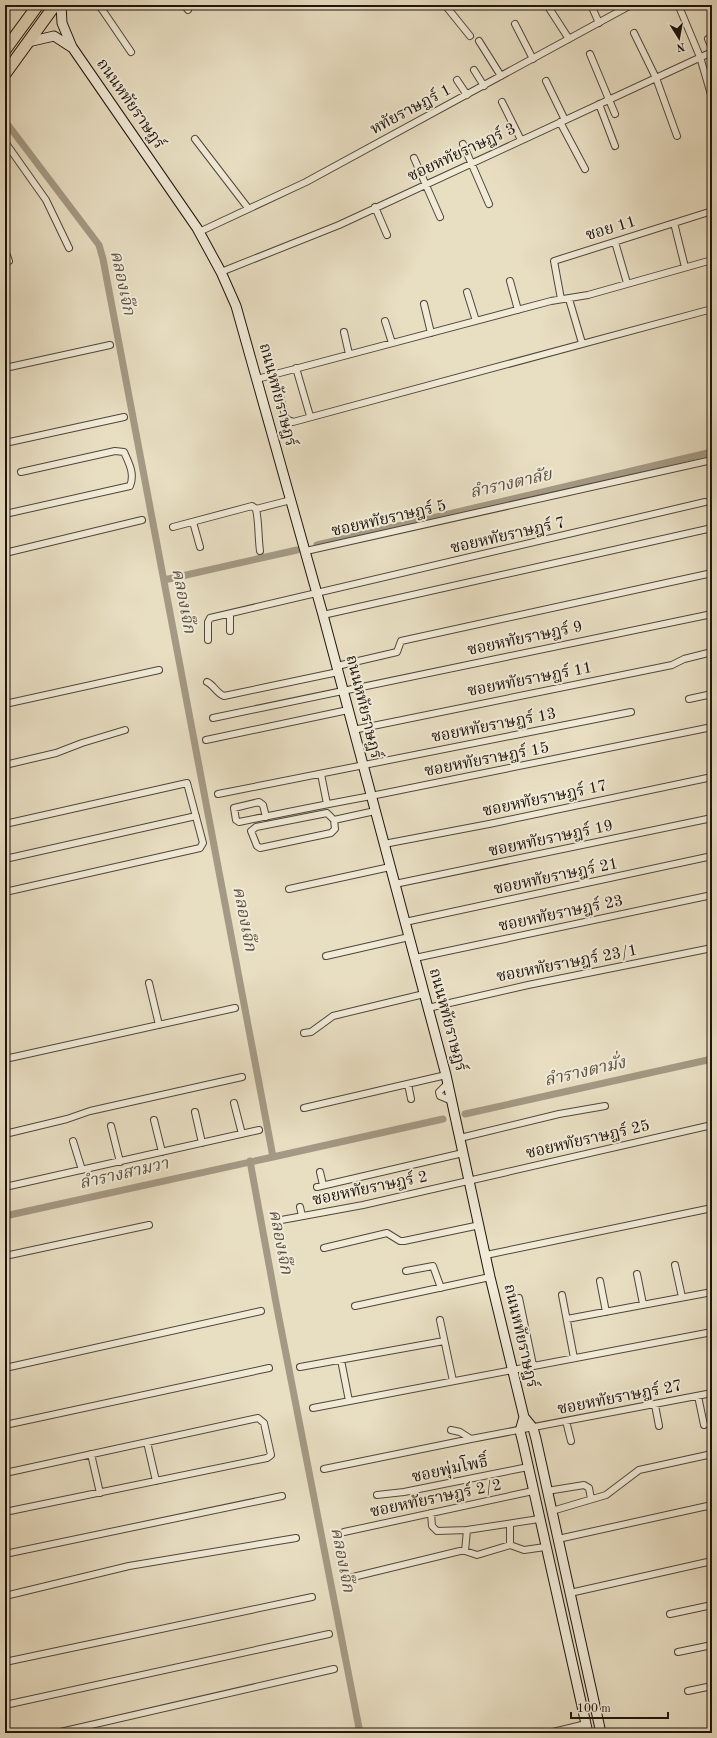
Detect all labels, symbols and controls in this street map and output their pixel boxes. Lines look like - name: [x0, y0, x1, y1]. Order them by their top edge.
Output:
- north arrow: [659, 18, 699, 58]
- text: N: [675, 40, 686, 53]
- street label: ถนนหทัยราษฎร์: [93, 54, 170, 153]
- street label: หทัยราษฎร์ 1: [367, 79, 454, 138]
- street label: ซอยหทัยราษฎร์ 3: [404, 118, 519, 185]
- street label: ซอย 11: [584, 214, 638, 244]
- water label: คลองเจ๊ก: [107, 249, 139, 317]
- street label: ถนนหทัยราษฎร์: [256, 341, 302, 449]
- water label: ลำรางตาลัย: [468, 465, 554, 502]
- street label: ซอยหทัยราษฎร์ 5: [329, 495, 448, 540]
- street label: ซอยหทัยราษฎร์ 7: [448, 512, 567, 557]
- water label: คลองเจ๊ก: [168, 567, 200, 635]
- street label: ซอยหทัยราษฎร์ 9: [465, 616, 584, 659]
- street label: ถนนหทัยราษฎร์: [342, 653, 387, 761]
- street label: ซอยหทัยราษฎร์ 11: [466, 657, 594, 700]
- street label: ซอยหทัยราษฎร์ 13: [430, 703, 558, 746]
- street label: ซอยหทัยราษฎร์ 15: [423, 737, 551, 780]
- street label: ซอยหทัยราษฎร์ 17: [481, 775, 609, 820]
- street label: ซอยหทัยราษฎร์ 19: [487, 815, 615, 860]
- street label: ซอยหทัยราษฎร์ 21: [492, 853, 620, 898]
- water label: คลองเจ๊ก: [229, 885, 261, 953]
- street label: ซอยหทัยราษฎร์ 23: [497, 890, 625, 935]
- street label: ซอยหทัยราษฎร์ 23/1: [495, 940, 639, 986]
- street label: ถนนหทัยราษฎร์: [426, 966, 472, 1074]
- water label: ลำรางตามั่ง: [542, 1049, 629, 1090]
- street label: ซอยหทัยราษฎร์ 25: [524, 1115, 652, 1162]
- water label: ลำรางสามวา: [78, 1154, 171, 1193]
- street label: ซอยหทัยราษฎร์ 2: [310, 1166, 429, 1209]
- water label: คลองเจ๊ก: [265, 1208, 297, 1276]
- street label: ถนนหทัยราษฎร์: [500, 1282, 543, 1390]
- street label: ซอยหทัยราษฎร์ 27: [556, 1375, 684, 1418]
- street label: ซอยพุ่มโพธิ์: [410, 1449, 492, 1488]
- street label: ซอยหทัยราษฎร์ 2/2: [368, 1474, 503, 1521]
- water label: คลองเจ๊ก: [327, 1526, 359, 1594]
- scale bar: [571, 1694, 668, 1720]
- text: 100 m: [577, 1703, 611, 1715]

